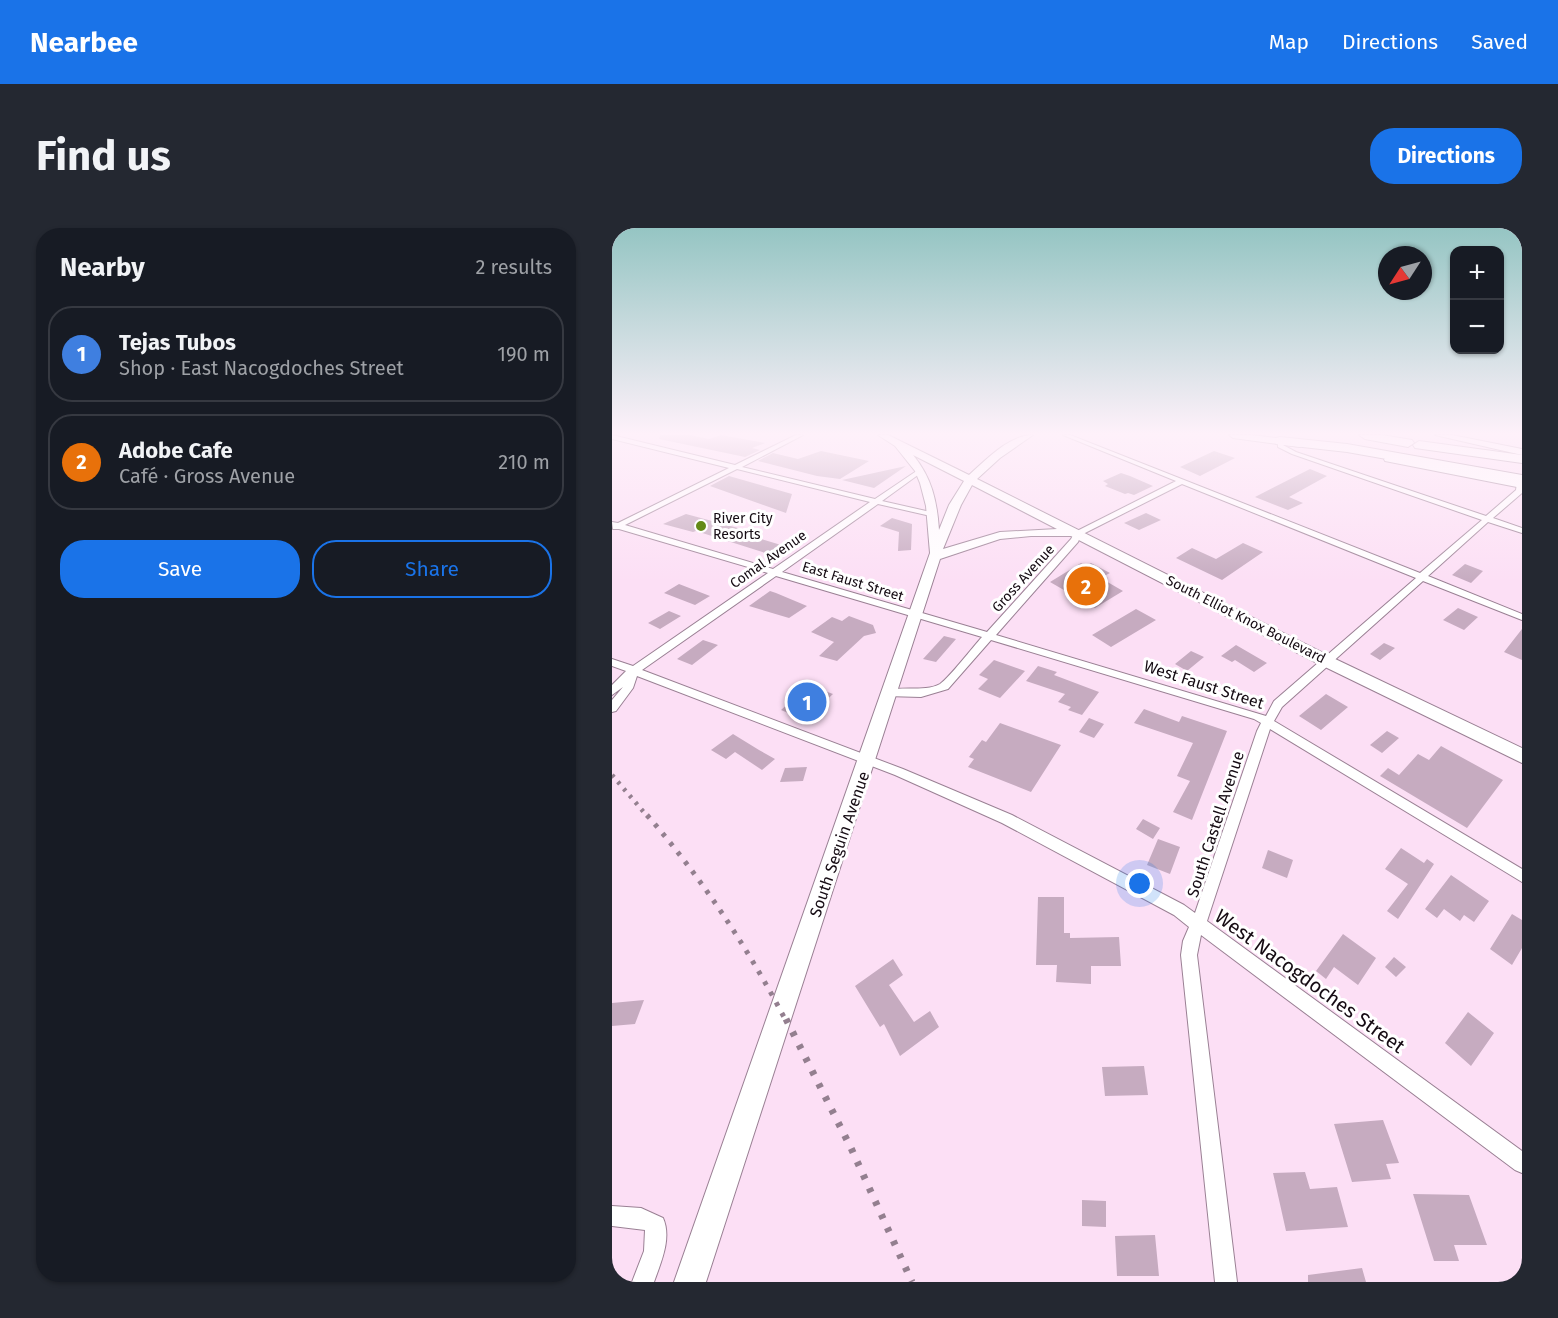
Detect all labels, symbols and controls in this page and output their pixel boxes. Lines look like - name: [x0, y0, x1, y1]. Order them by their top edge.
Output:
- text: Nearbee: [30, 26, 138, 59]
- text: Map: [1269, 29, 1309, 55]
- text: Directions: [1342, 29, 1438, 55]
- text: Saved: [1471, 29, 1528, 55]
- button: Directions: [1370, 128, 1522, 184]
- text: Find us: [36, 131, 171, 181]
- north arrow: [1378, 246, 1432, 300]
- map controls: [1450, 246, 1504, 354]
- button: +: [1450, 246, 1504, 300]
- text: Nearby: [60, 252, 145, 283]
- text: 2 results: [475, 255, 552, 279]
- button: −: [1450, 300, 1504, 354]
- text: Tejas Tubos: [119, 329, 236, 356]
- text: 1: [77, 342, 86, 366]
- text: 190 m: [497, 342, 550, 366]
- text: Shop · East Nacogdoches Street: [119, 356, 404, 380]
- text: Adobe Cafe: [119, 437, 233, 464]
- text: 2: [76, 450, 87, 474]
- text: 210 m: [498, 450, 550, 474]
- text: Café · Gross Avenue: [119, 464, 295, 488]
- place label: River City Resorts: [713, 510, 773, 543]
- marker: River City Resorts: [694, 519, 708, 533]
- street label: Comal Avenue: [727, 527, 810, 592]
- button: Save: [60, 540, 300, 598]
- button: Share: [312, 540, 552, 598]
- street label: Gross Avenue: [989, 541, 1058, 616]
- street label: East Faust Street: [800, 558, 907, 605]
- pin: 2: [1066, 564, 1106, 608]
- street label: South Elliot Knox Boulevard: [1163, 572, 1328, 667]
- street label: West Faust Street: [1141, 656, 1266, 713]
- pin: 1: [788, 680, 826, 724]
- street label: South Castell Avenue: [1183, 749, 1248, 900]
- street label: South Seguin Avenue: [806, 769, 873, 920]
- your location: [1125, 869, 1154, 898]
- street label: West Nacogdoches Street: [1210, 904, 1410, 1059]

